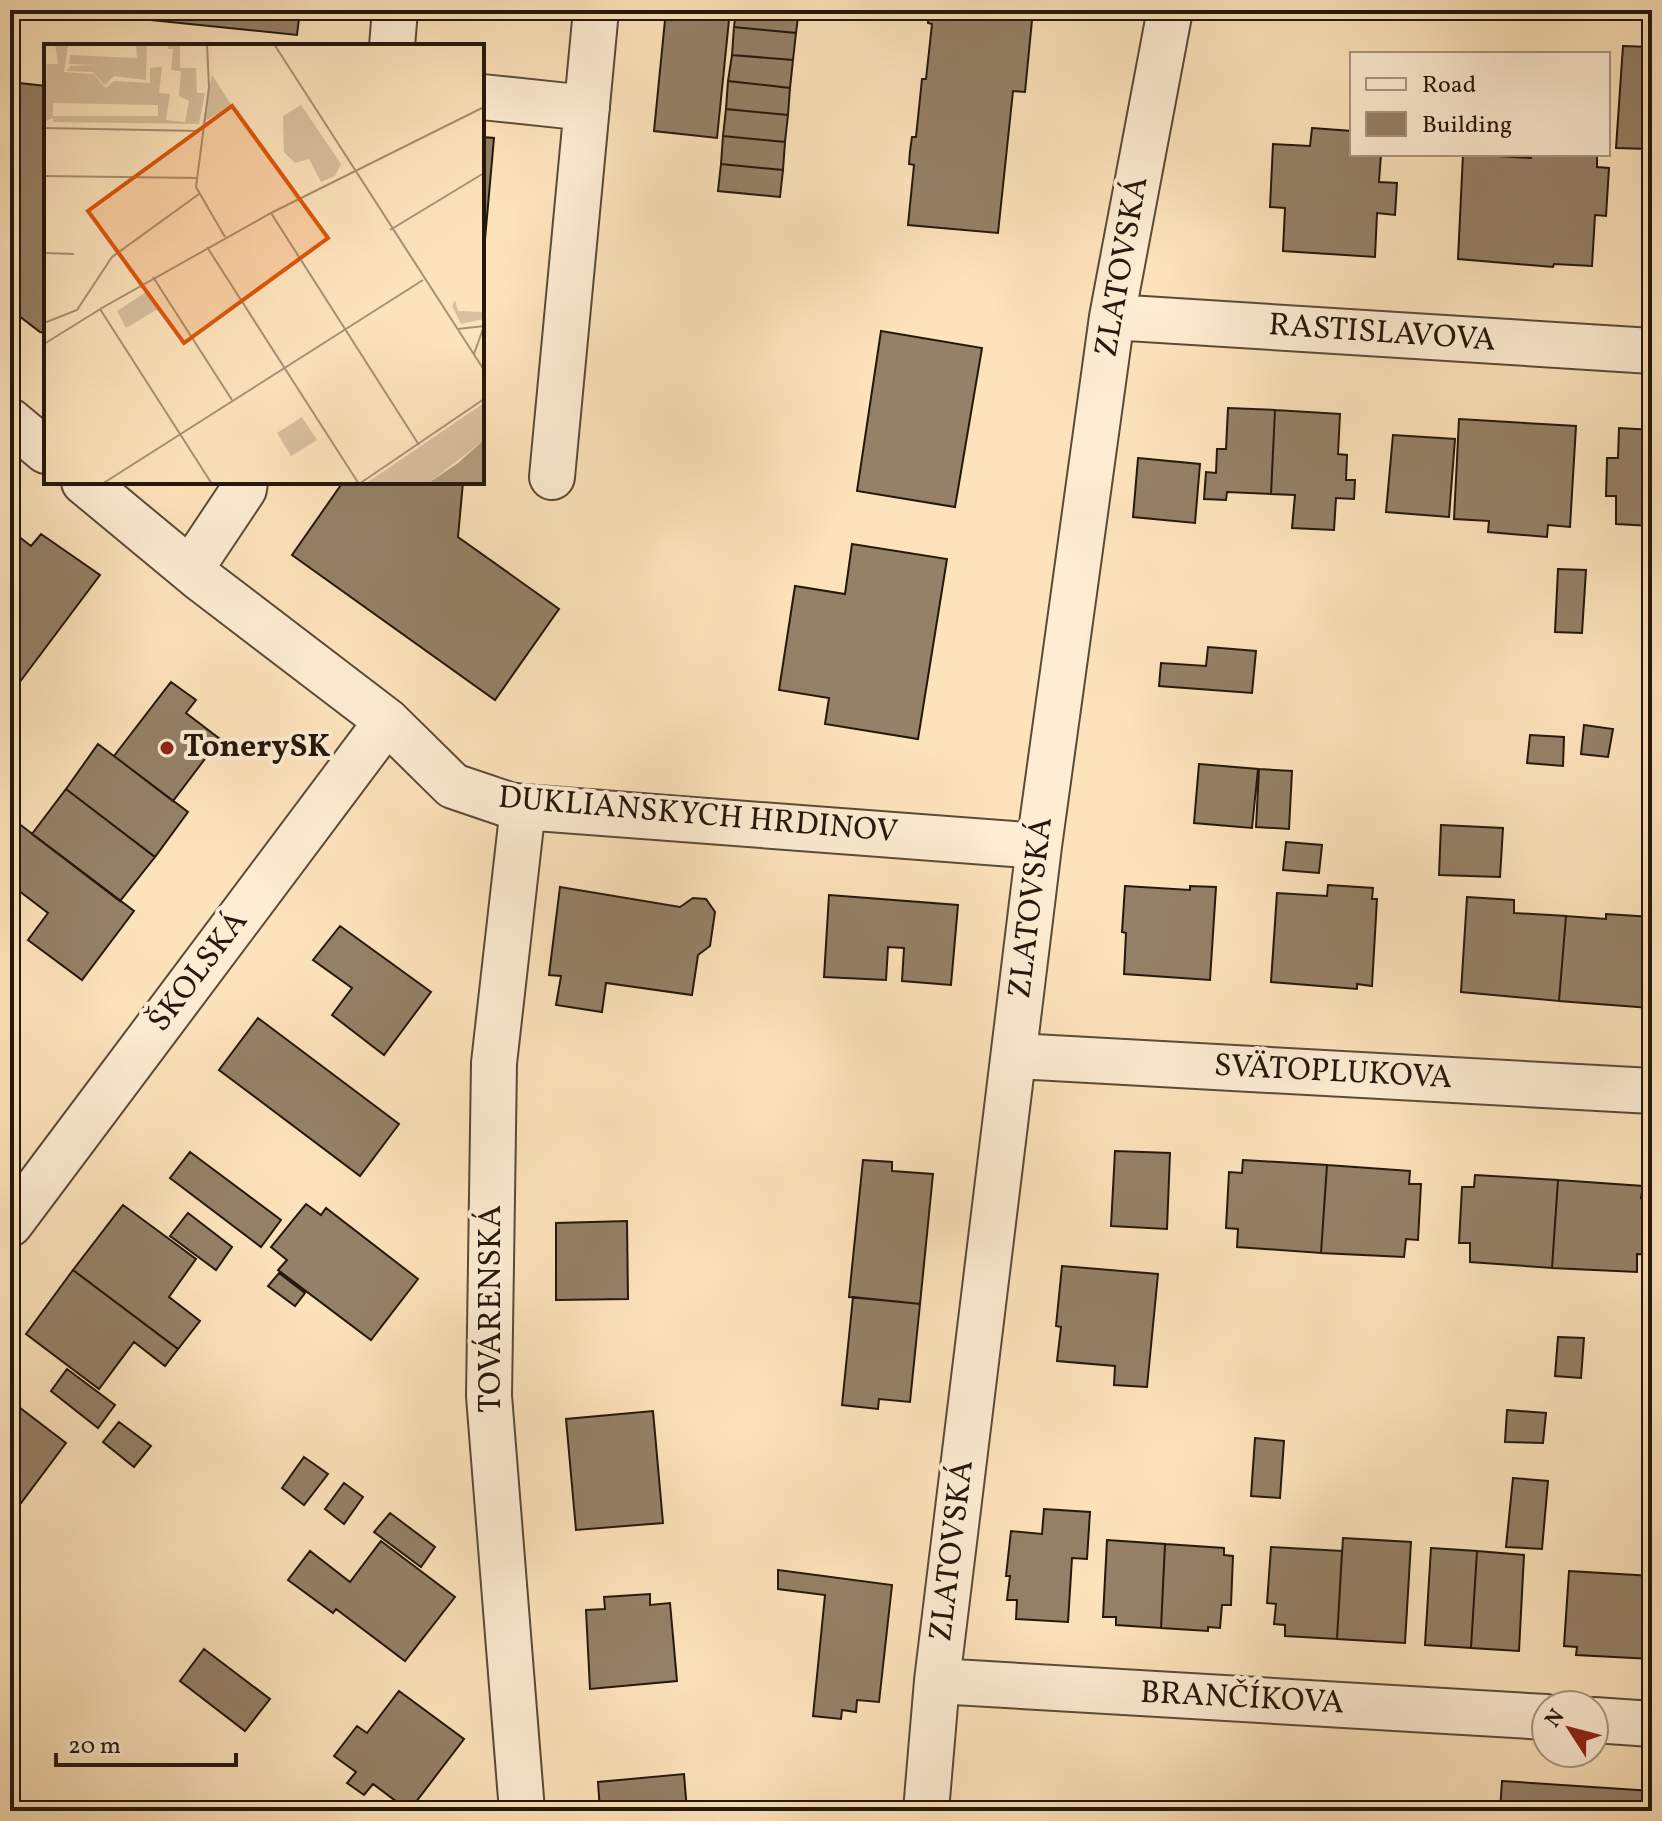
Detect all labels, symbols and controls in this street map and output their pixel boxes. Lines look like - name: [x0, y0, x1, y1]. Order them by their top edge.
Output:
- inset map: [44, 44, 484, 484]
- legend: [1350, 52, 1610, 156]
- text: Road: [1422, 69, 1476, 103]
- text: Building: [1422, 109, 1512, 143]
- street label: ZLATOVSKÁ: [1085, 173, 1161, 361]
- street label: RASTISLAVOVA: [1267, 304, 1497, 364]
- place label: TonerySK: [183, 726, 330, 770]
- marker: TonerySK: [158, 739, 176, 757]
- street label: DUKLIANSKYCH HRDINOV: [496, 777, 900, 855]
- street label: ZLATOVSKÁ: [999, 815, 1065, 1001]
- street label: ŠKOLSKÁ: [139, 902, 259, 1042]
- street label: SVÄTOPLUKOVA: [1213, 1045, 1453, 1101]
- street label: TOVÁRENSKÁ: [470, 1205, 514, 1413]
- street label: ZLATOVSKÁ: [920, 1458, 986, 1644]
- street label: BRANČÍKOVA: [1139, 1672, 1345, 1726]
- north arrow: [1530, 1689, 1610, 1769]
- text: N: [1539, 1703, 1573, 1734]
- scale bar: [56, 1717, 236, 1767]
- text: 20 m: [68, 1730, 121, 1764]

